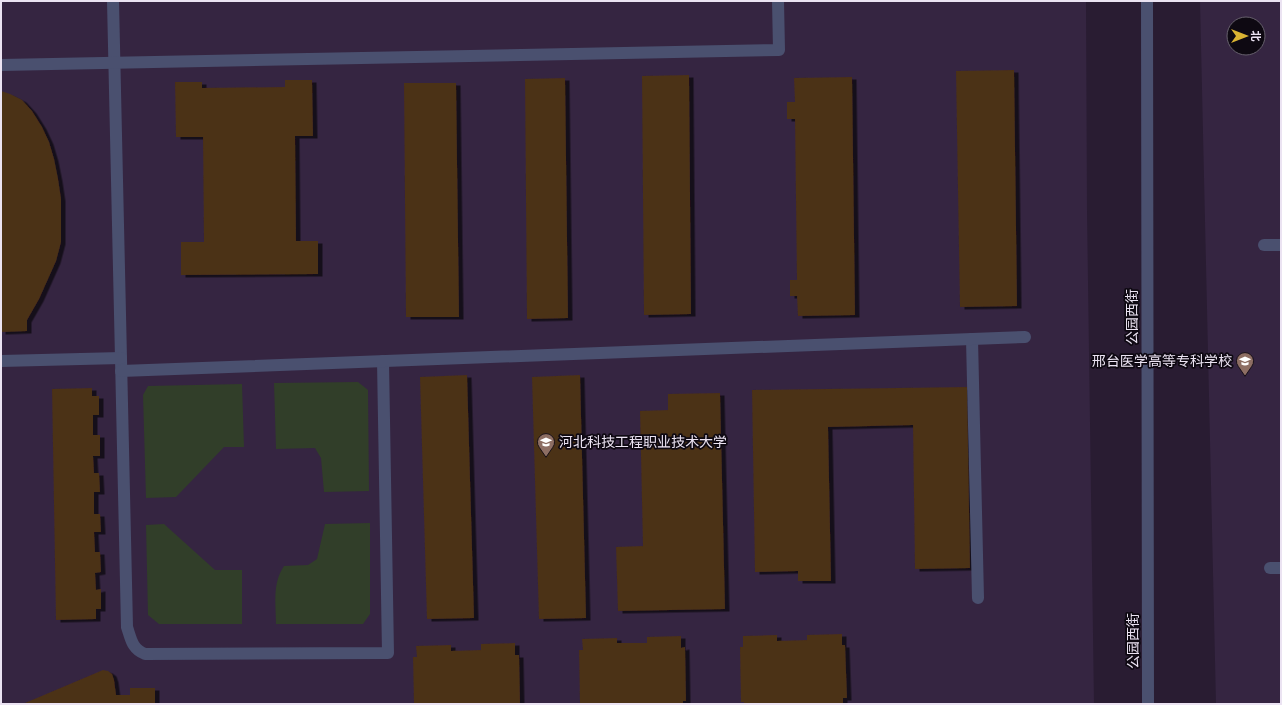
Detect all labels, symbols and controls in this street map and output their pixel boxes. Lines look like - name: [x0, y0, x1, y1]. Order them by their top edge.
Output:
- north arrow: [1226, 16, 1266, 56]
- text: 北: [1248, 31, 1264, 42]
- street label: 公园西街: [1122, 289, 1142, 345]
- place label: 邢台医学高等专科学校: [1092, 351, 1232, 371]
- school or university icon: 邢台医学高等专科学校: [1235, 351, 1255, 376]
- school or university icon: 河北科技工程职业技术大学: [536, 432, 556, 457]
- place label: 河北科技工程职业技术大学: [559, 432, 727, 452]
- street label: 公园西街: [1123, 613, 1143, 669]

